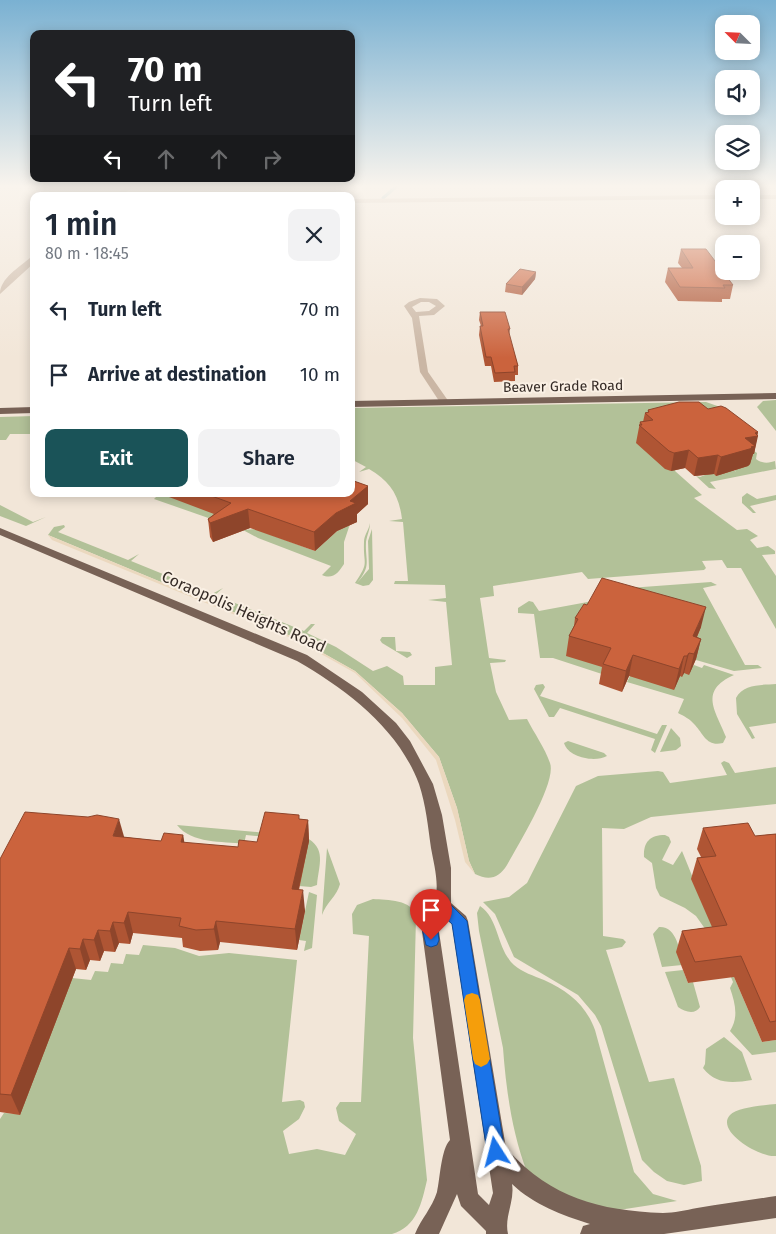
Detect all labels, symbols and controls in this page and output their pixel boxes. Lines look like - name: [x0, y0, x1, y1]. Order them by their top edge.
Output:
- north arrow: [715, 15, 760, 60]
- map controls: [715, 15, 760, 280]
- text: 70 m: [128, 48, 202, 90]
- icon: left: [45, 50, 110, 115]
- button: sound: [715, 70, 760, 115]
- text: Turn left: [128, 90, 212, 117]
- button: layers: [715, 125, 760, 170]
- icon: left: [99, 145, 127, 173]
- icon: ahead: [152, 145, 180, 173]
- icon: ahead: [205, 145, 233, 173]
- icon: right: [258, 145, 286, 173]
- button: +: [715, 180, 760, 225]
- text: 1 min: [45, 207, 117, 243]
- button: close: [288, 209, 340, 261]
- button: −: [715, 235, 760, 280]
- text: 80 m · 18:45: [45, 244, 129, 263]
- icon: left: [45, 296, 73, 324]
- text: Turn left: [88, 298, 162, 321]
- text: 70 m: [300, 298, 340, 321]
- icon: arrive: [45, 361, 73, 389]
- text: Arrive at destination: [88, 363, 267, 386]
- text: 10 m: [300, 363, 340, 386]
- street label: Beaver Grade Road: [503, 377, 623, 396]
- button: Exit: [45, 429, 188, 487]
- button: Share: [198, 429, 340, 487]
- street label: Coraopolis Heights Road: [159, 567, 329, 656]
- pin: [410, 889, 452, 940]
- icon: arrive: [417, 896, 445, 924]
- position arrow: [469, 1125, 521, 1177]

